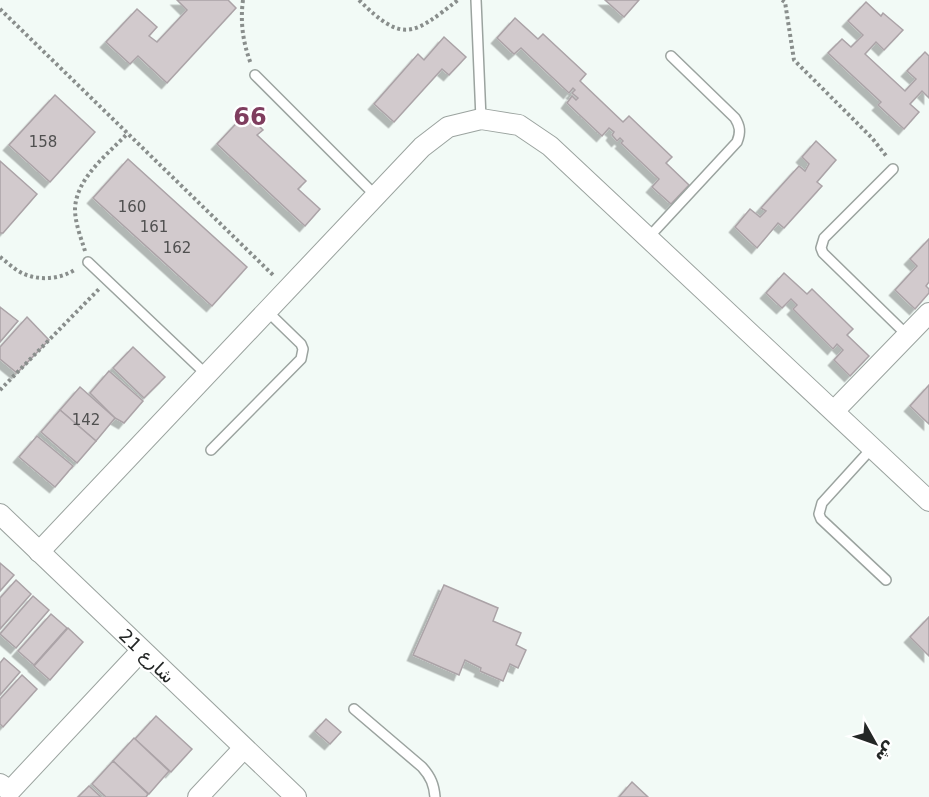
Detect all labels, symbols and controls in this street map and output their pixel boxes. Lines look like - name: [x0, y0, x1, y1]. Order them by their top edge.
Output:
- district label: 66: [233, 103, 267, 131]
- house number: 158: [29, 133, 57, 151]
- house number: 160: [118, 198, 146, 216]
- house number: 161: [140, 218, 168, 236]
- house number: 162: [163, 239, 191, 257]
- house number: 142: [72, 411, 100, 429]
- street label: شارع 21: [114, 625, 179, 688]
- north arrow: [845, 713, 905, 773]
- text: ش: [872, 738, 900, 767]

